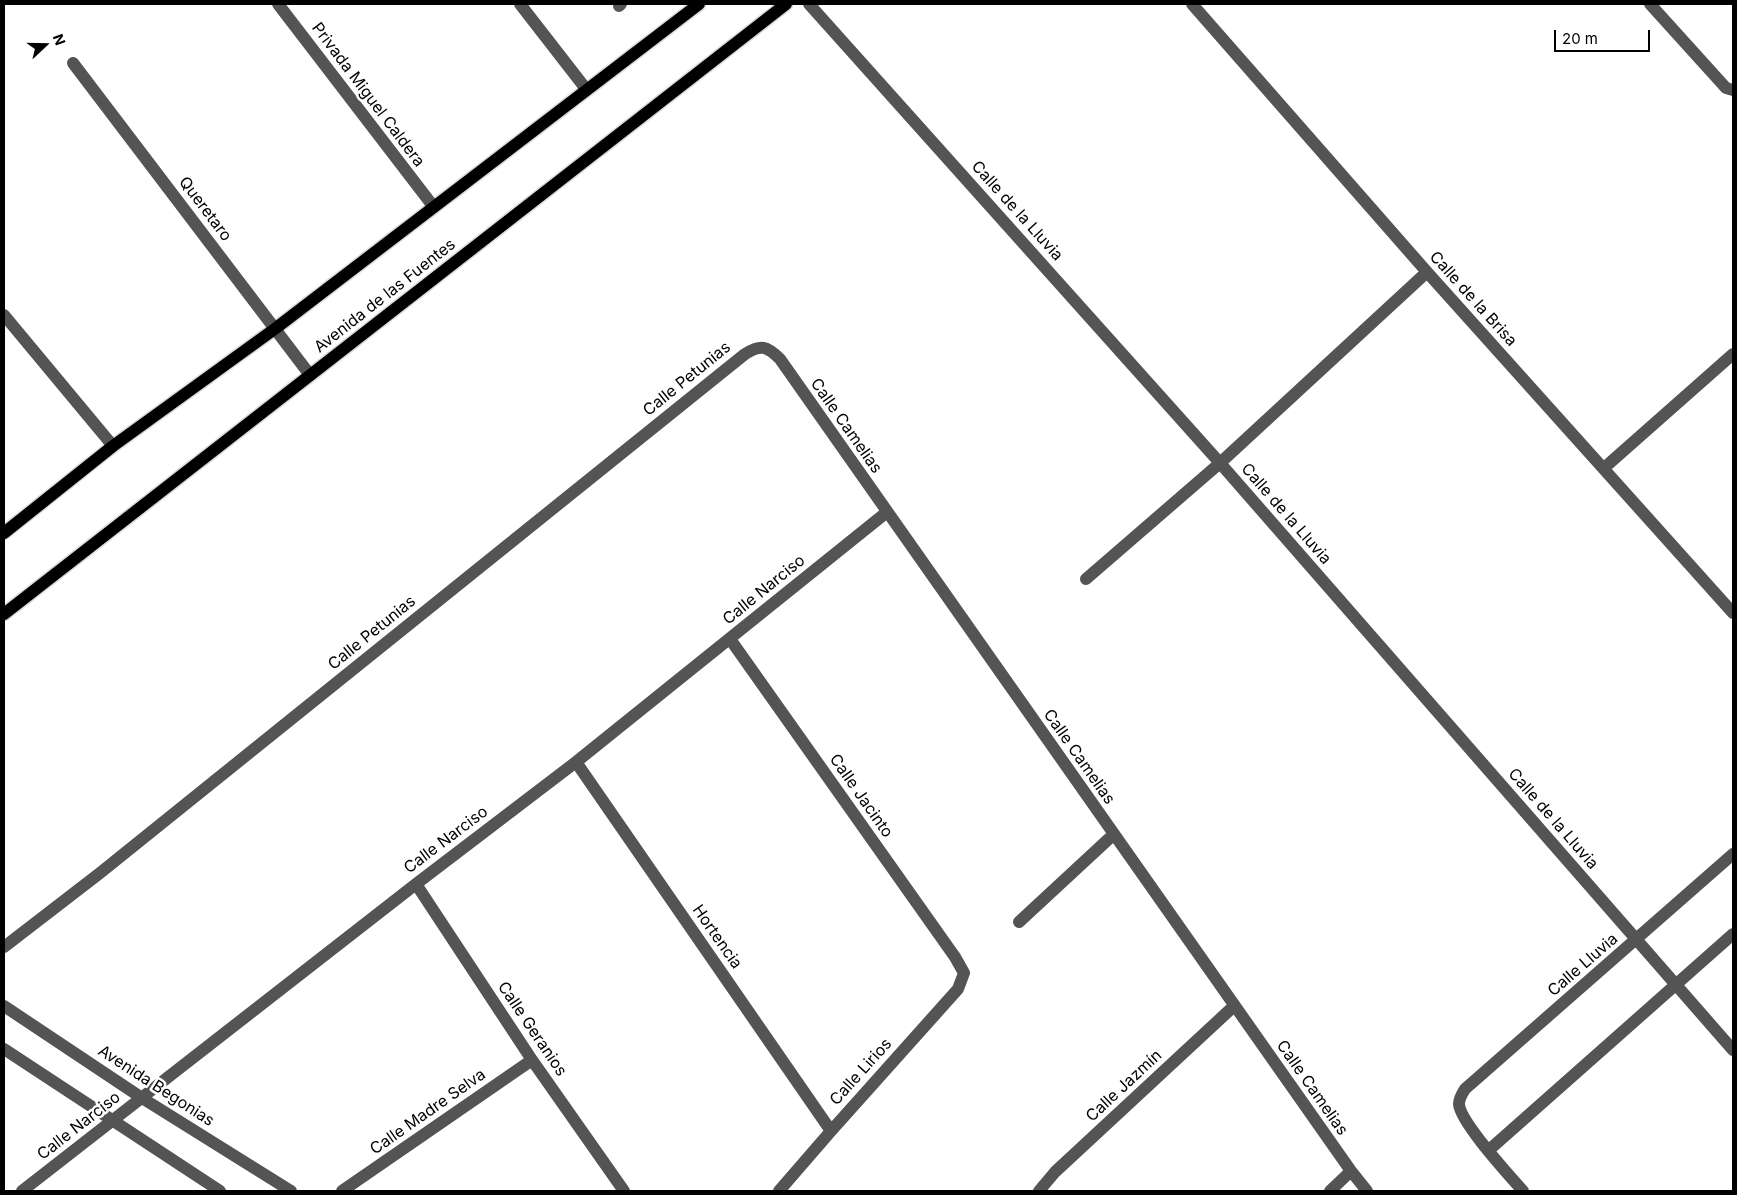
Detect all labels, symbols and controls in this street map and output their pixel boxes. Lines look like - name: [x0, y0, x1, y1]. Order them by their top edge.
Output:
- street label: Privada Miguel Caldera: [308, 19, 428, 171]
- north arrow: [20, 20, 70, 70]
- scale bar: [1557, 20, 1653, 52]
- text: 20 m: [1562, 29, 1598, 48]
- text: N: [50, 31, 69, 47]
- street label: Calle de la Lluvia: [967, 157, 1067, 265]
- street label: Queretaro: [175, 173, 235, 245]
- street label: Avenida de las Fuentes: [311, 235, 459, 357]
- street label: Calle de la Brisa: [1425, 248, 1521, 350]
- street label: Calle Petunias: [639, 338, 735, 420]
- street label: Calle Camelias: [806, 375, 886, 477]
- street label: Calle de la Lluvia: [1237, 460, 1335, 568]
- street label: Calle Narciso: [719, 551, 809, 629]
- street label: Calle Petunias: [324, 592, 420, 674]
- street label: Calle Camelias: [1039, 706, 1119, 808]
- street label: Calle Jacinto: [825, 751, 897, 841]
- street label: Calle de la Lluvia: [1504, 765, 1602, 873]
- street label: Calle Narciso: [400, 802, 492, 878]
- street label: Hortencia: [688, 901, 746, 973]
- street label: Calle Lluvia: [1544, 929, 1622, 1001]
- street label: Calle Geranios: [493, 978, 571, 1080]
- street label: Calle Lirios: [826, 1035, 896, 1109]
- street label: Calle Camelias: [1272, 1037, 1352, 1139]
- street label: Avenida Begonias: [94, 1041, 218, 1131]
- street label: Calle Jazmín: [1082, 1046, 1166, 1126]
- street label: Calle Madre Selva: [367, 1065, 489, 1159]
- street label: Calle Narciso: [34, 1088, 124, 1164]

